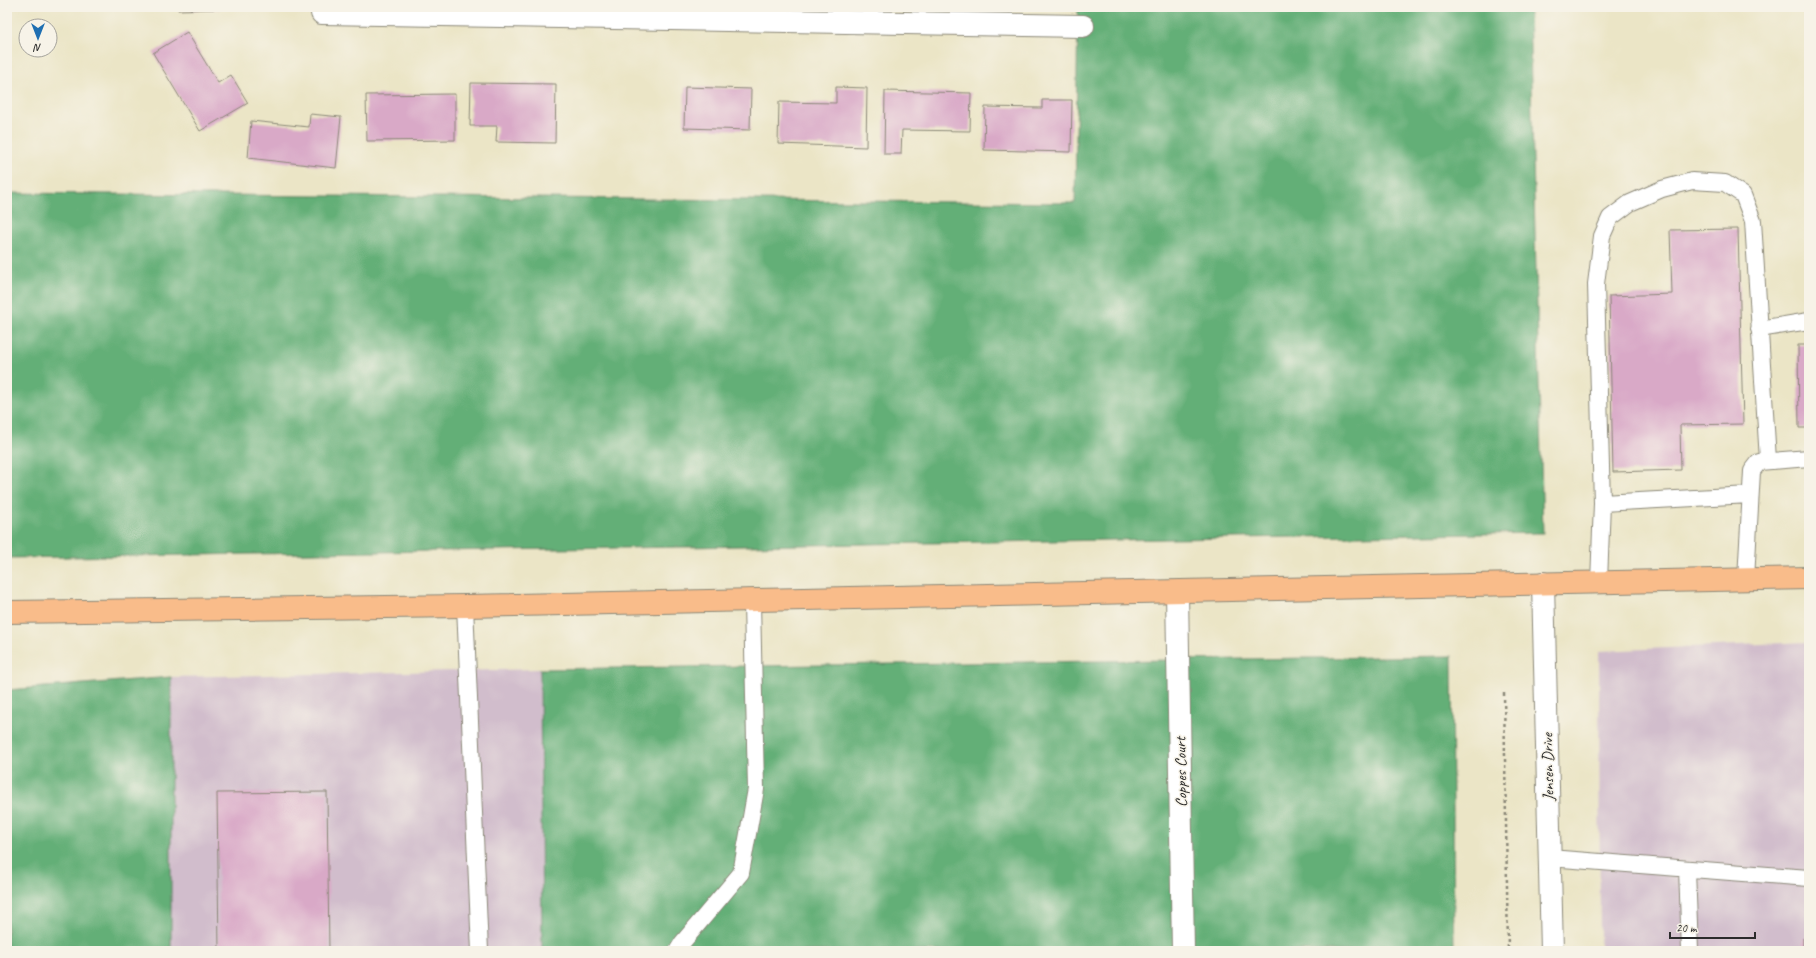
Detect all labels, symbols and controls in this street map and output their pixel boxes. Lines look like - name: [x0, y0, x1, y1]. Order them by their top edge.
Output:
- north arrow: [18, 18, 58, 58]
- text: N: [32, 41, 41, 55]
- street label: Jensen Drive: [1537, 731, 1559, 802]
- street label: Coppes Court: [1170, 735, 1192, 807]
- scale bar: [1670, 914, 1755, 940]
- text: 20 m: [1676, 920, 1698, 936]

